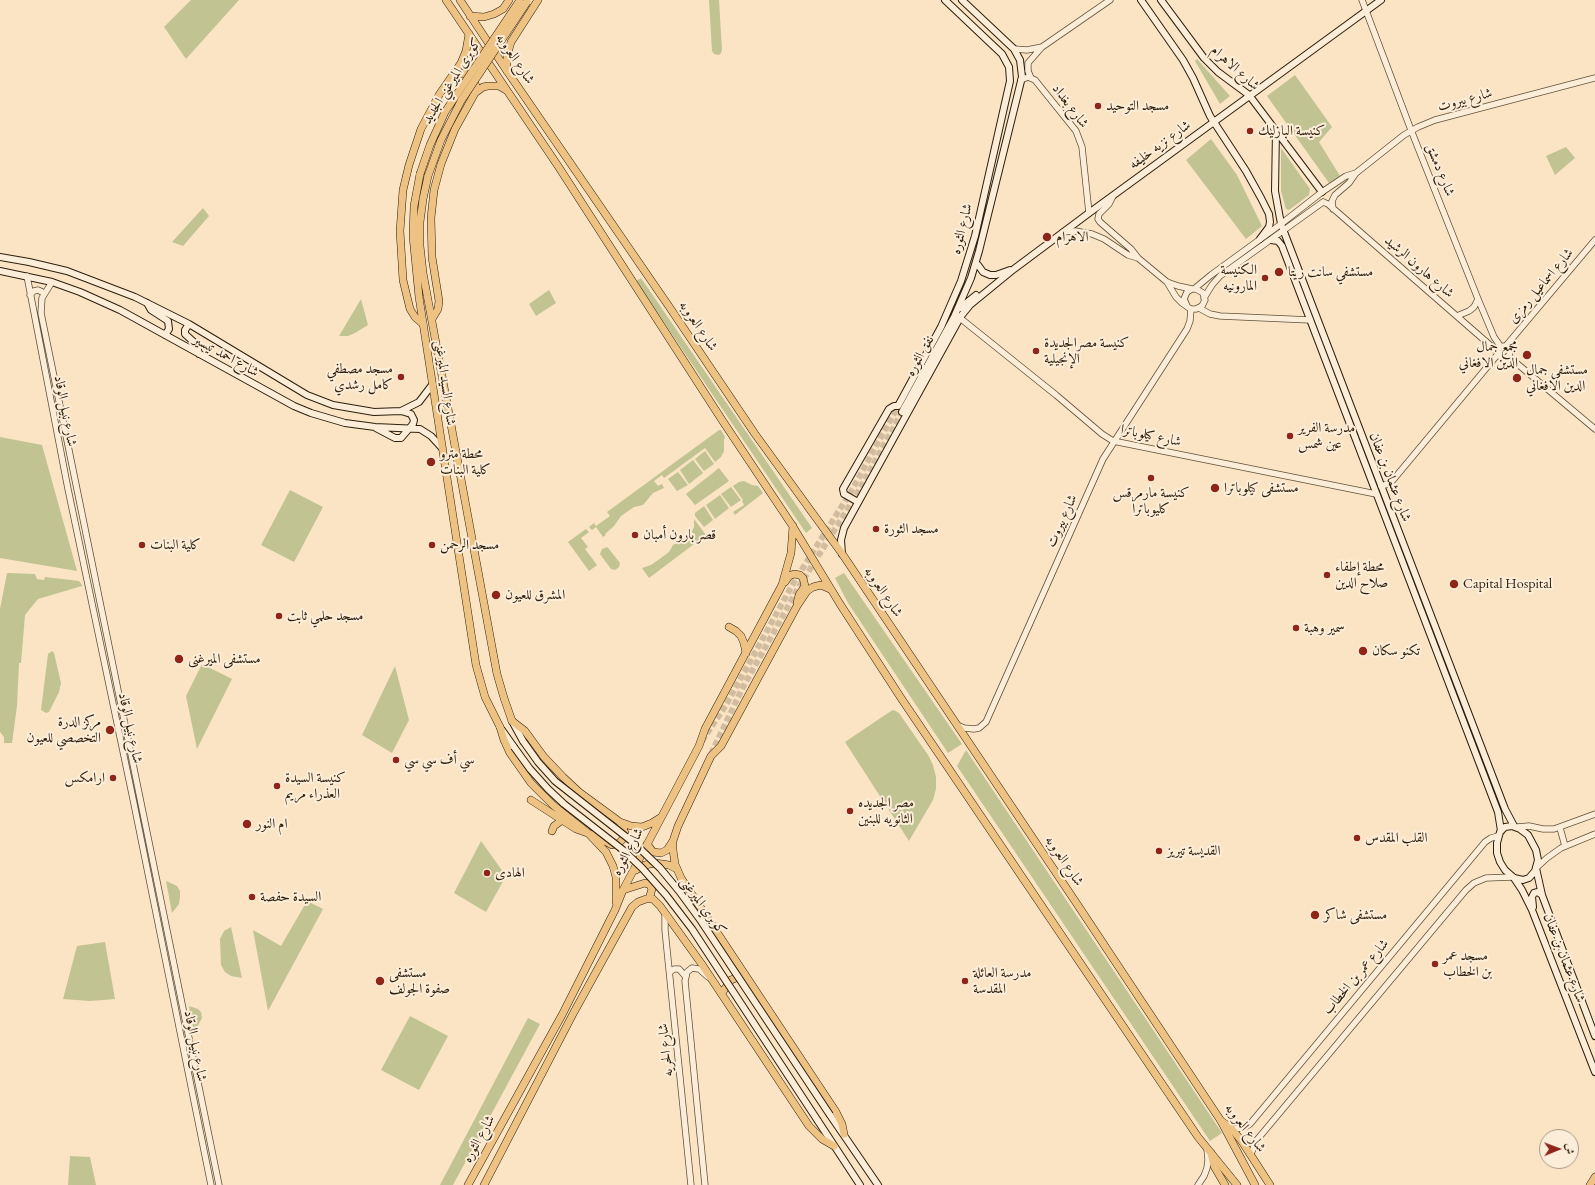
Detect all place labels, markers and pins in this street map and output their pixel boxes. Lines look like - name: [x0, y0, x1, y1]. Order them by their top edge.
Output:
- place label: مسجد التوحيد: [1106, 98, 1169, 114]
- marker: مسجد التوحيد: [1093, 101, 1103, 111]
- place label: كنيسة البازليك: [1258, 123, 1325, 139]
- marker: كنيسة البازليك: [1245, 126, 1255, 136]
- place label: الاهرام: [1056, 229, 1089, 245]
- marker: الاهرام: [1041, 231, 1053, 243]
- place label: الكنيسة المارونيه: [1221, 262, 1257, 294]
- place label: مستشفي سانت ريتا: [1288, 264, 1373, 280]
- marker: مستشفي سانت ريتا: [1273, 266, 1285, 278]
- marker: الكنيسة المارونيه: [1260, 273, 1270, 283]
- place label: كنيسة مصرالجديدة الإنجيلية: [1044, 335, 1129, 368]
- place label: مجمع جمال الدين الافغاني: [1459, 339, 1518, 372]
- marker: كنيسة مصرالجديدة الإنجيلية: [1031, 346, 1041, 356]
- marker: مجمع جمال الدين الافغاني: [1521, 349, 1533, 361]
- place label: مسجد مصطفي كامل رشدي: [327, 361, 393, 394]
- place label: مستشفي جمال الدين الافغاني: [1526, 362, 1588, 394]
- marker: مسجد مصطفي كامل رشدي: [396, 372, 406, 382]
- marker: مستشفي جمال الدين الافغاني: [1511, 372, 1523, 384]
- place label: مدرسة الفرير عين شمس: [1298, 420, 1355, 452]
- marker: مدرسة الفرير عين شمس: [1285, 431, 1295, 441]
- place label: محطة مترو كلية البنات: [440, 446, 491, 478]
- marker: محطة مترو كلية البنات: [425, 456, 437, 468]
- marker: كنيسة مارمرقس كليوباترا: [1146, 473, 1156, 483]
- place label: مستشفى كيلوباترا: [1224, 480, 1299, 496]
- marker: مستشفى كيلوباترا: [1209, 482, 1221, 494]
- place label: كنيسة مارمرقس كليوباترا: [1112, 485, 1190, 518]
- place label: مسجد الثورة: [884, 521, 939, 537]
- marker: مسجد الثورة: [871, 524, 881, 534]
- place label: قصر بارون أمبان: [643, 527, 716, 543]
- marker: قصر بارون أمبان: [630, 530, 640, 540]
- place label: كلية البنات: [150, 537, 201, 553]
- place label: مسجد الرحمن: [440, 537, 499, 553]
- marker: كلية البنات: [137, 540, 147, 550]
- marker: مسجد الرحمن: [427, 540, 437, 550]
- place label: محطة إطفاء صلاح الدين: [1335, 559, 1388, 592]
- marker: محطة إطفاء صلاح الدين: [1322, 570, 1332, 580]
- place label: Capital Hospital: [1463, 576, 1552, 592]
- marker: Capital Hospital: [1448, 578, 1460, 590]
- place label: المشرق للعيون: [505, 587, 565, 603]
- marker: المشرق للعيون: [490, 589, 502, 601]
- place label: مسجد حلمي ثابت: [287, 608, 363, 624]
- marker: مسجد حلمي ثابت: [274, 611, 284, 621]
- place label: سمير وهبة: [1304, 620, 1345, 636]
- marker: سمير وهبة: [1291, 623, 1301, 633]
- place label: تكنو سكان: [1372, 643, 1420, 659]
- marker: تكنو سكان: [1357, 645, 1369, 657]
- place label: مستشفى الميرغنى: [188, 651, 261, 667]
- marker: مستشفى الميرغنى: [173, 653, 185, 665]
- place label: مركز الدرة التخصصي للعيون: [27, 714, 101, 746]
- marker: مركز الدرة التخصصي للعيون: [104, 724, 116, 736]
- place label: سي أف سي سي: [404, 752, 475, 768]
- marker: سي أف سي سي: [391, 755, 401, 765]
- place label: ارامكس: [65, 770, 105, 786]
- place label: كنيسة السيدة العذراء مريم: [285, 770, 346, 802]
- marker: ارامكس: [108, 773, 118, 783]
- marker: كنيسة السيدة العذراء مريم: [272, 781, 282, 791]
- place label: مصر الجديده الثانويه للبنين: [858, 795, 914, 828]
- marker: مصر الجديده الثانويه للبنين: [845, 806, 855, 816]
- place label: ام النور: [256, 816, 287, 832]
- marker: ام النور: [241, 818, 253, 830]
- place label: القلب المقدس: [1365, 830, 1427, 846]
- marker: القلب المقدس: [1352, 833, 1362, 843]
- place label: القديسة تيريز: [1167, 843, 1221, 859]
- marker: القديسة تيريز: [1154, 846, 1164, 856]
- place label: الهادى: [495, 865, 525, 881]
- marker: الهادى: [482, 868, 492, 878]
- place label: السيدة حفصة: [260, 889, 321, 905]
- marker: السيدة حفصة: [247, 892, 257, 902]
- place label: مستشفى شاكر: [1324, 907, 1387, 923]
- marker: مستشفى شاكر: [1309, 909, 1321, 921]
- place label: مسجد عمر بن الخطاب: [1443, 948, 1492, 980]
- marker: مسجد عمر بن الخطاب: [1430, 959, 1440, 969]
- place label: مستشفى صفوة الجولف: [389, 965, 450, 998]
- place label: مدرسة العائلة المقدسة: [973, 965, 1031, 998]
- marker: مستشفى صفوة الجولف: [374, 975, 386, 987]
- marker: مدرسة العائلة المقدسة: [960, 976, 970, 986]

